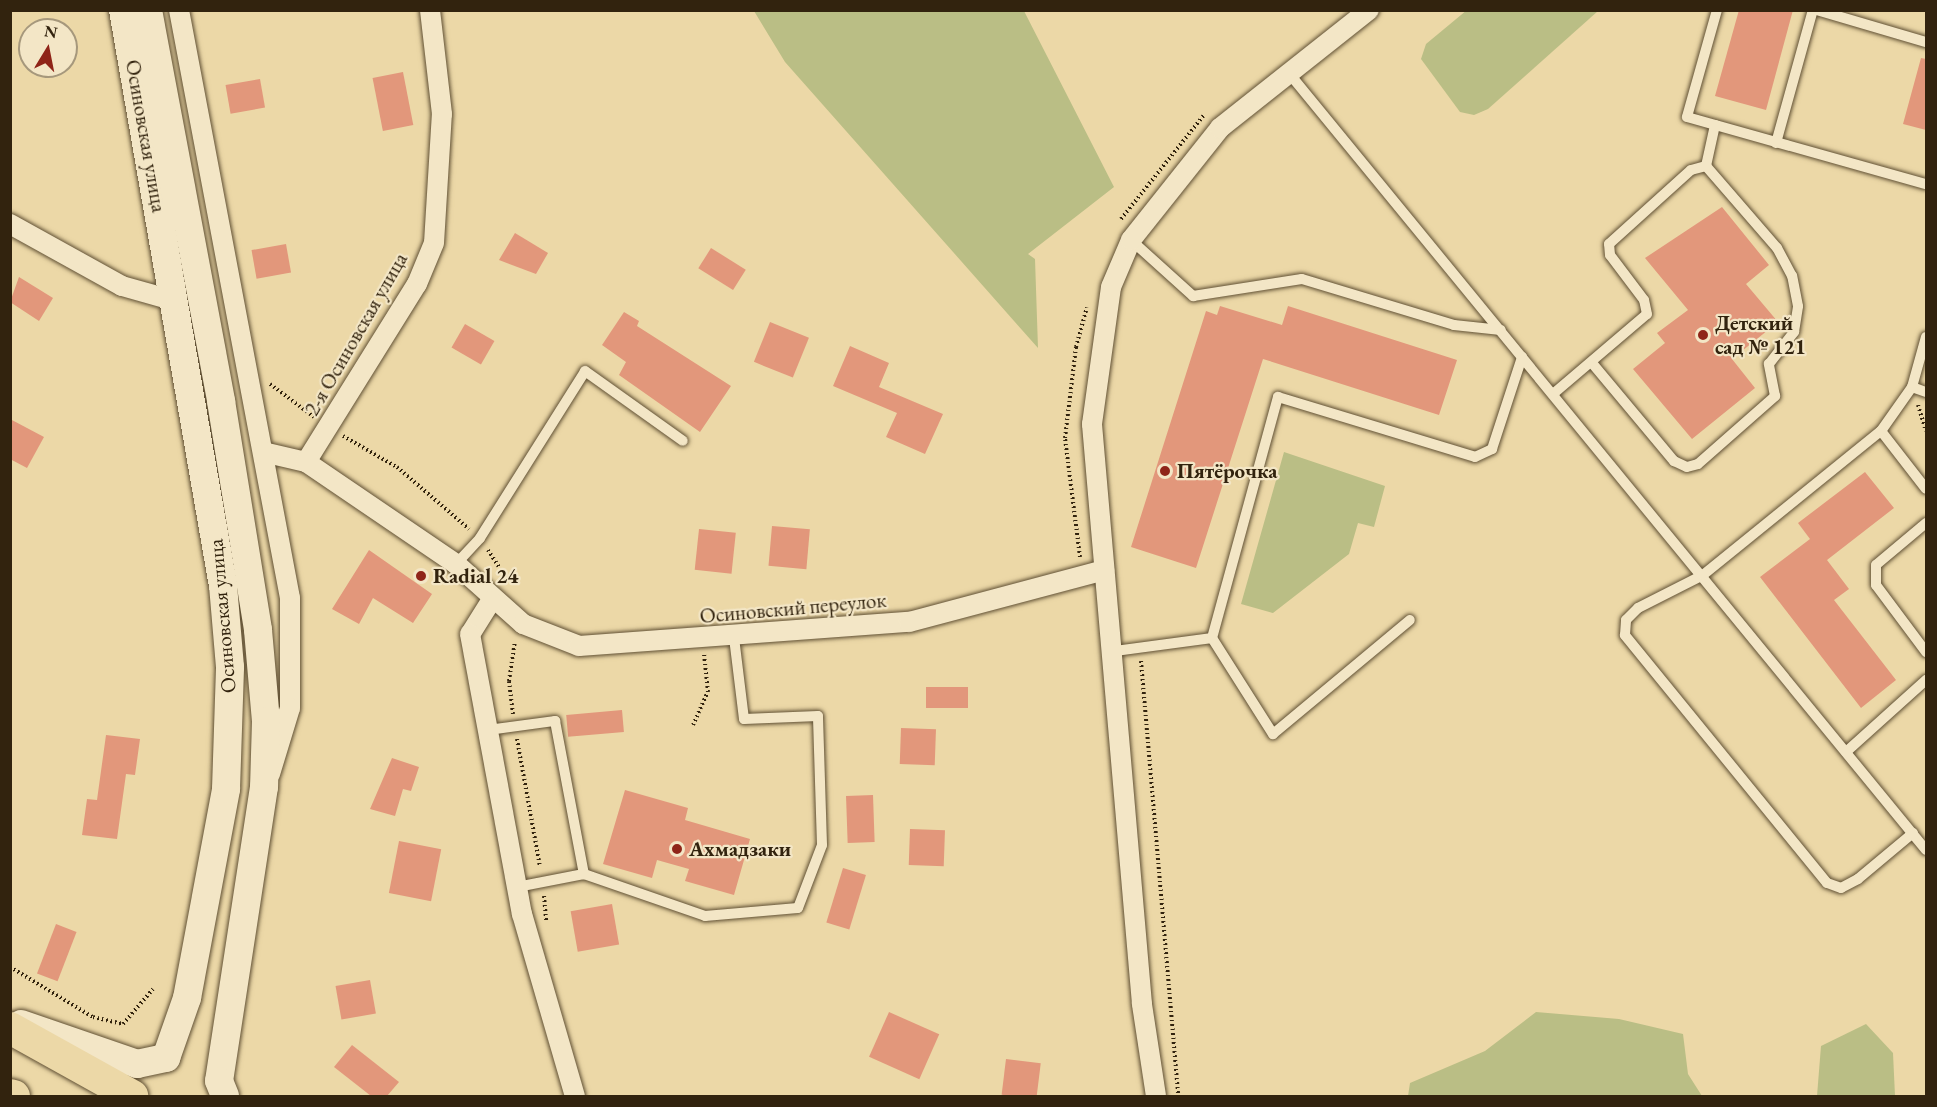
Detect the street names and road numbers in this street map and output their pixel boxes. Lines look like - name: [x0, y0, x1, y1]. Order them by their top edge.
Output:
- street label: Осиновская улица: [120, 58, 172, 214]
- street label: 2-я Осиновская улица: [299, 248, 413, 420]
- street label: Осиновская улица: [203, 538, 241, 694]
- street label: Осиновский переулок: [699, 587, 887, 629]

